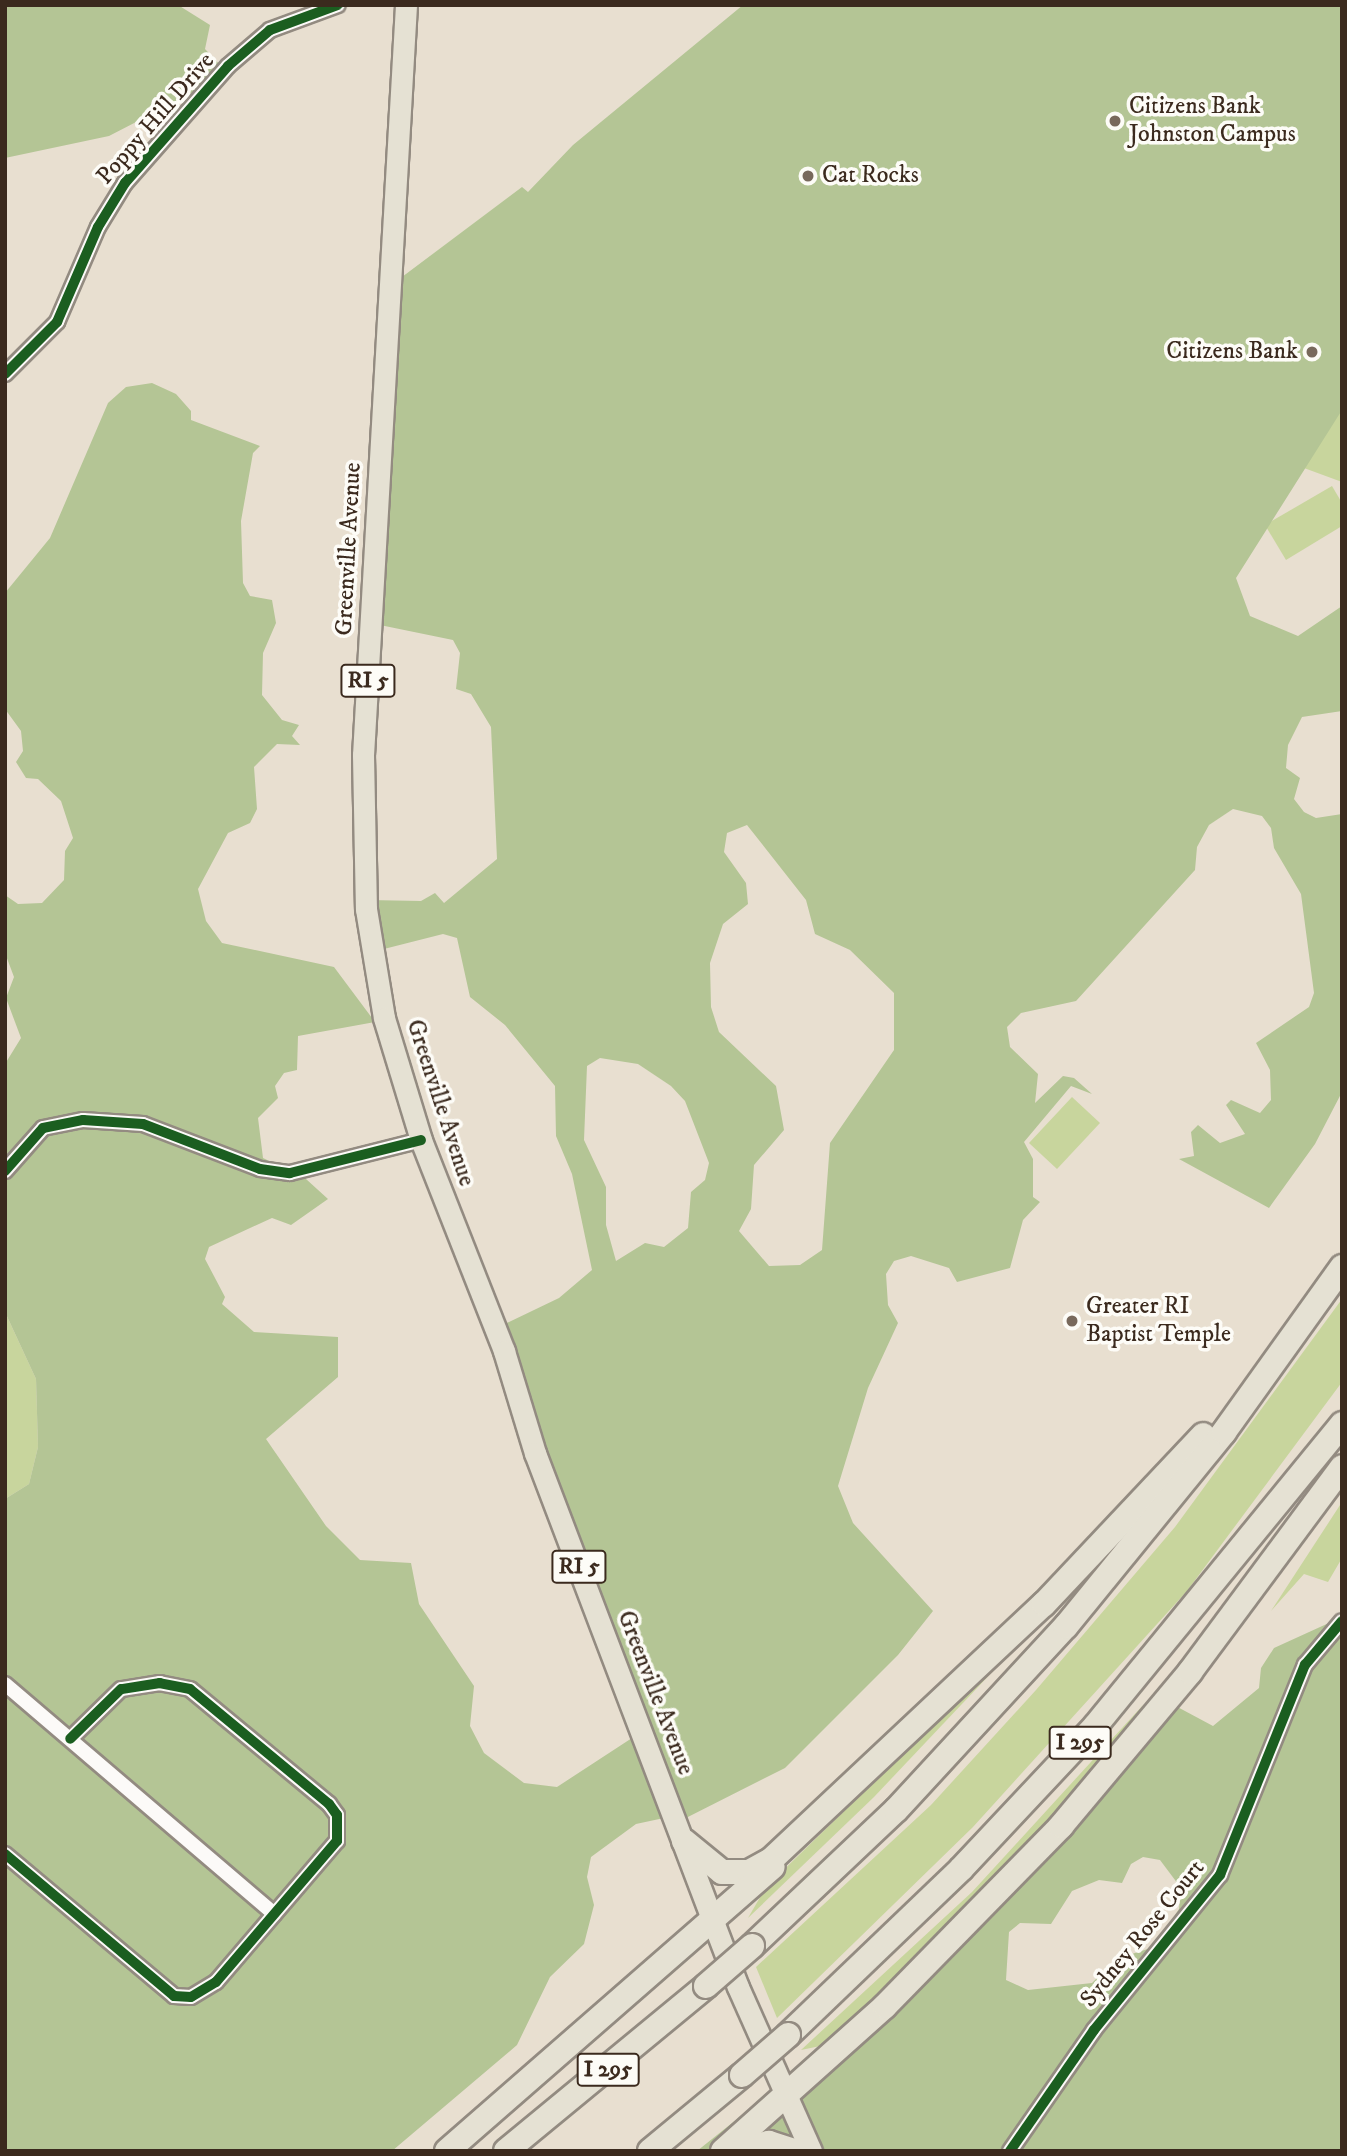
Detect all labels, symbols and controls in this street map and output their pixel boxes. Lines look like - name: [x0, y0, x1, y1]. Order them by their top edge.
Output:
- street label: Poppy Hill Drive: [91, 47, 221, 191]
- place label: Citizens Bank Johnston Campus: [1129, 93, 1296, 149]
- marker: Citizens Bank Johnston Campus: [1107, 113, 1123, 129]
- place label: Cat Rocks: [822, 162, 919, 190]
- marker: Cat Rocks: [800, 168, 816, 184]
- place label: Citizens Bank: [1166, 338, 1298, 366]
- marker: Citizens Bank: [1304, 344, 1320, 360]
- street label: Greenville Avenue: [330, 462, 368, 636]
- road number: RI 5: [340, 662, 396, 701]
- street label: Greenville Avenue: [400, 1016, 480, 1190]
- place label: Greater RI Baptist Temple: [1086, 1293, 1231, 1349]
- marker: Greater RI Baptist Temple: [1064, 1313, 1080, 1329]
- road number: RI 5: [551, 1548, 607, 1586]
- street label: Greenville Avenue: [610, 1607, 700, 1779]
- road number: I 295: [1048, 1724, 1112, 1762]
- street label: Sydney Rose Court: [1075, 1855, 1211, 2013]
- road number: I 295: [576, 2050, 640, 2090]

